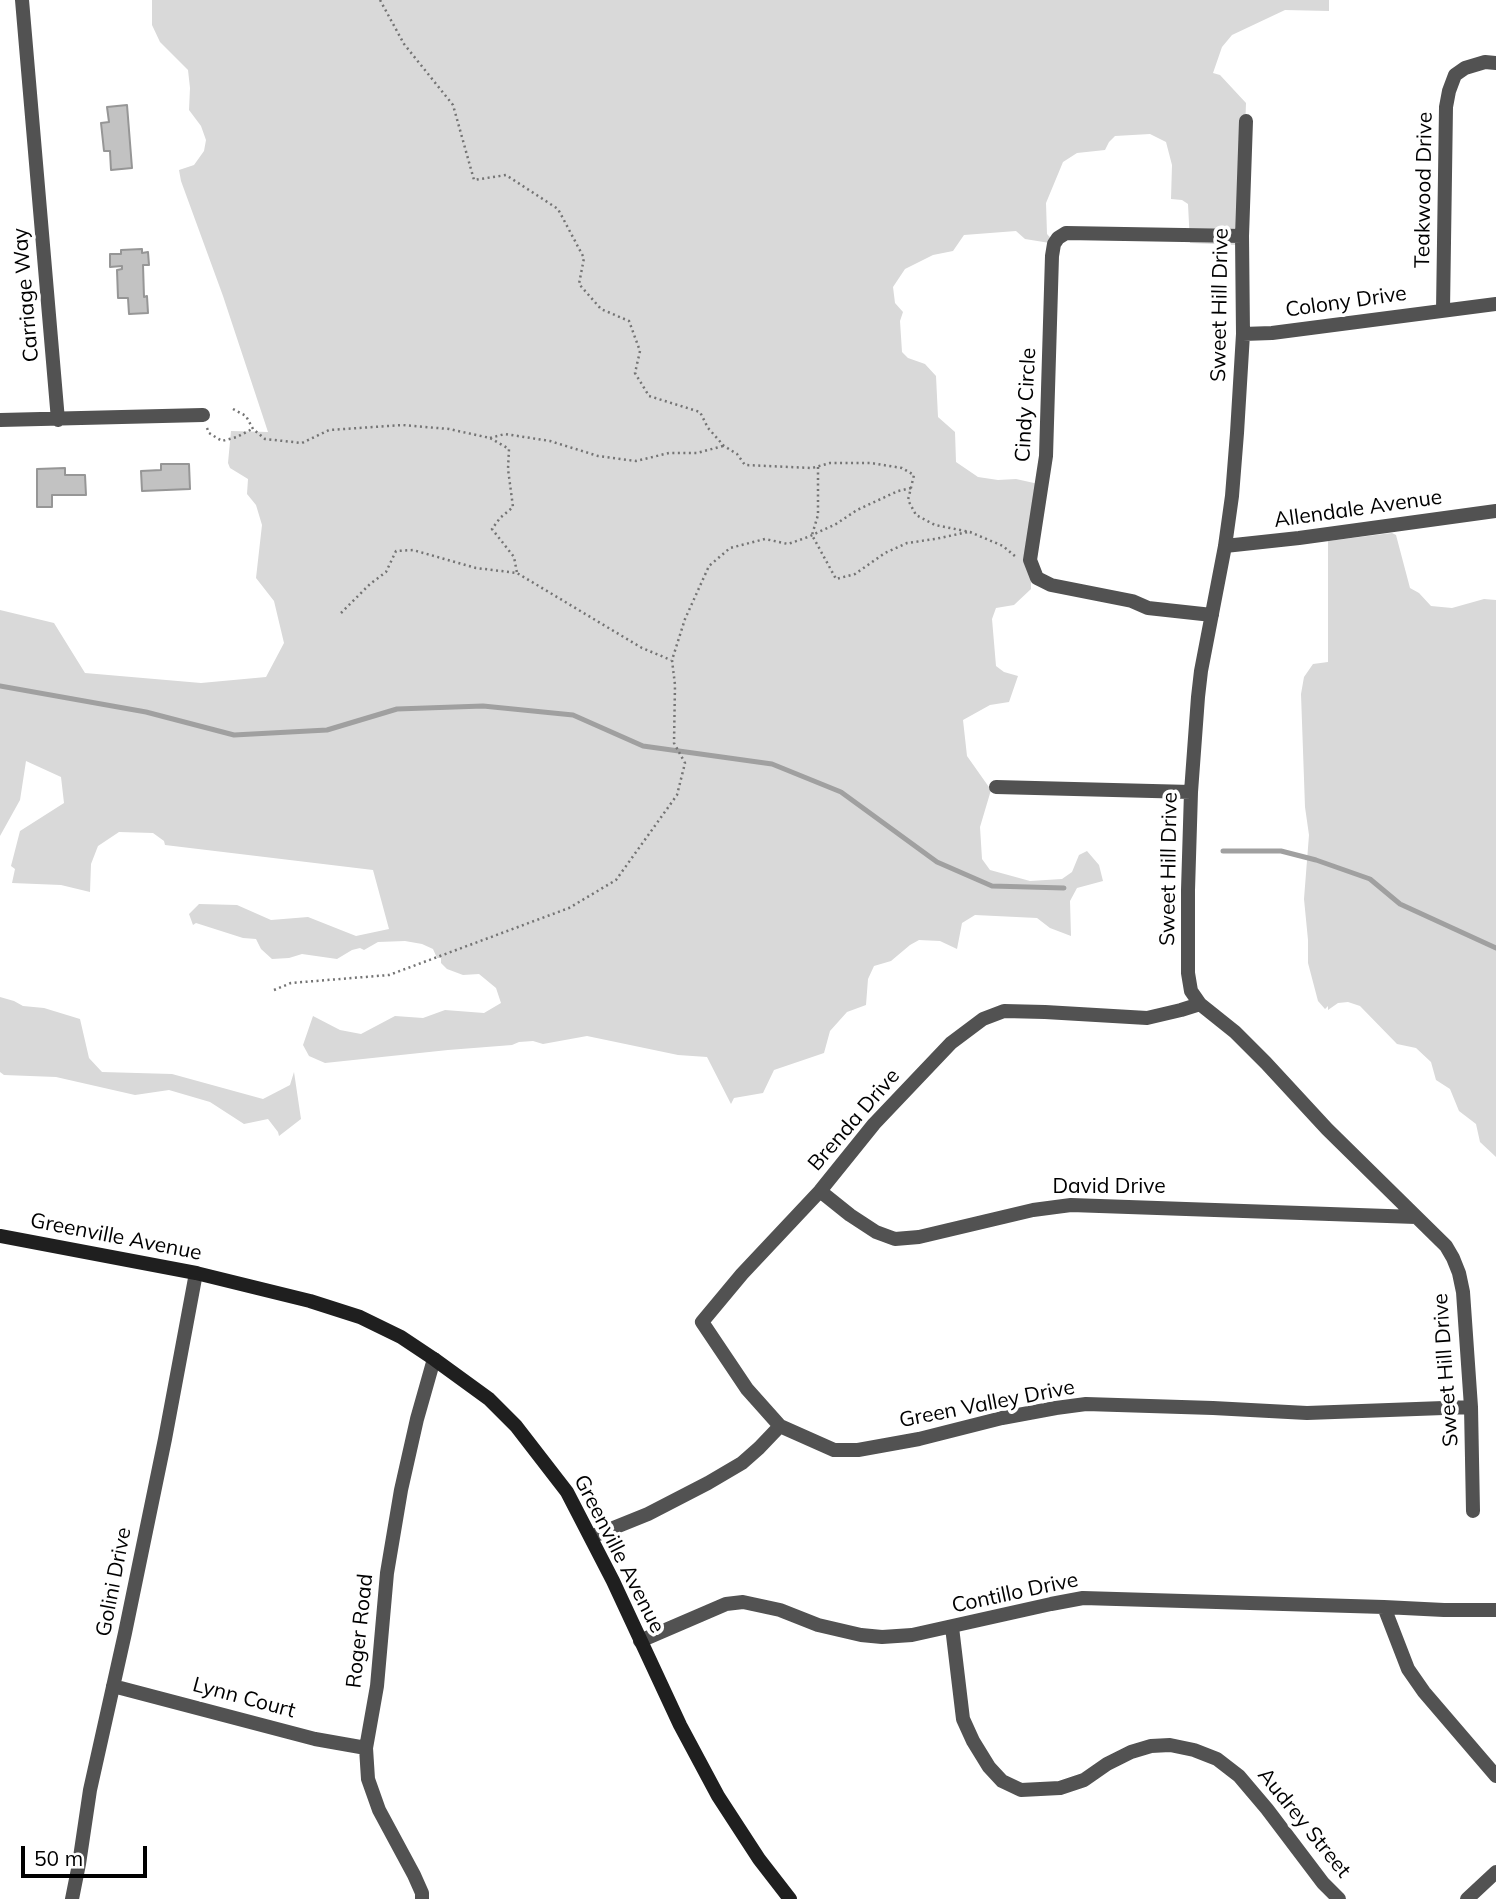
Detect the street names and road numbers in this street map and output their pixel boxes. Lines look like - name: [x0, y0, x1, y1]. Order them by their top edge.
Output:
- street label: Teakwood Drive: [1410, 112, 1438, 268]
- street label: Carriage Way: [8, 227, 44, 363]
- street label: Sweet Hill Drive: [1206, 228, 1234, 382]
- street label: Colony Drive: [1284, 281, 1408, 323]
- street label: Cindy Circle: [1010, 347, 1042, 463]
- street label: Allendale Avenue: [1272, 485, 1444, 533]
- street label: Sweet Hill Drive: [1155, 792, 1183, 946]
- street label: Brenda Drive: [803, 1064, 905, 1176]
- street label: David Drive: [1052, 1174, 1166, 1200]
- street label: Greenville Avenue: [28, 1208, 204, 1266]
- street label: Sweet Hill Drive: [1428, 1292, 1464, 1448]
- street label: Green Valley Drive: [897, 1375, 1077, 1433]
- street label: Greenville Avenue: [568, 1471, 670, 1637]
- street label: Golini Drive: [91, 1525, 137, 1639]
- street label: Contillo Drive: [950, 1567, 1080, 1619]
- street label: Roger Road: [341, 1573, 379, 1689]
- street label: Lynn Court: [190, 1672, 298, 1724]
- street label: Audrey Street: [1252, 1763, 1356, 1883]

